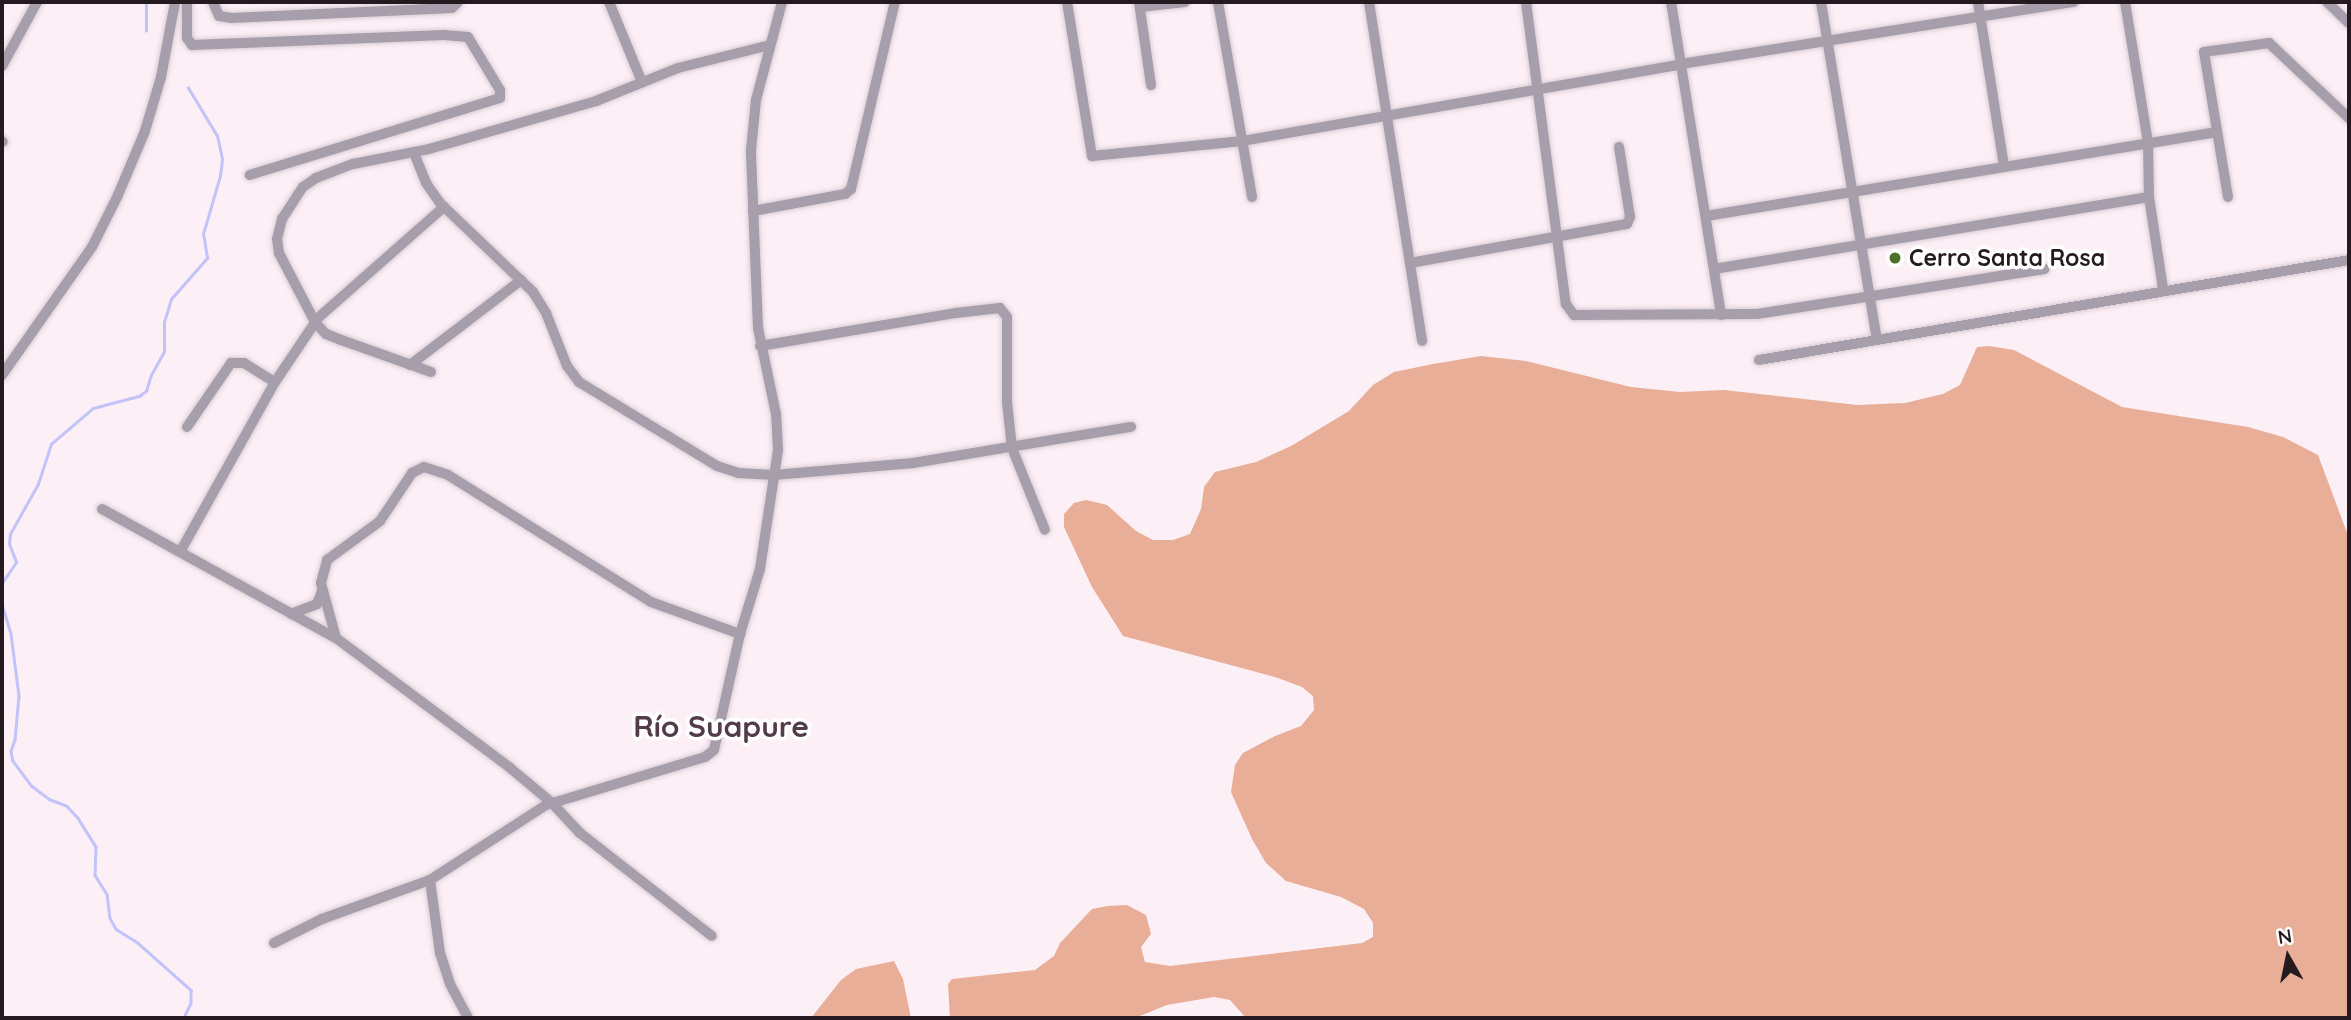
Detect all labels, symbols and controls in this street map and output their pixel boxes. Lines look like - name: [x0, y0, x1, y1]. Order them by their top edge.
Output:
- place label: Cerro Santa Rosa: [1909, 244, 2105, 272]
- marker: Cerro Santa Rosa: [1887, 250, 1903, 266]
- district label: Río Suapure: [633, 708, 809, 744]
- north arrow: [2253, 922, 2323, 992]
- text: N: [2276, 923, 2293, 949]

